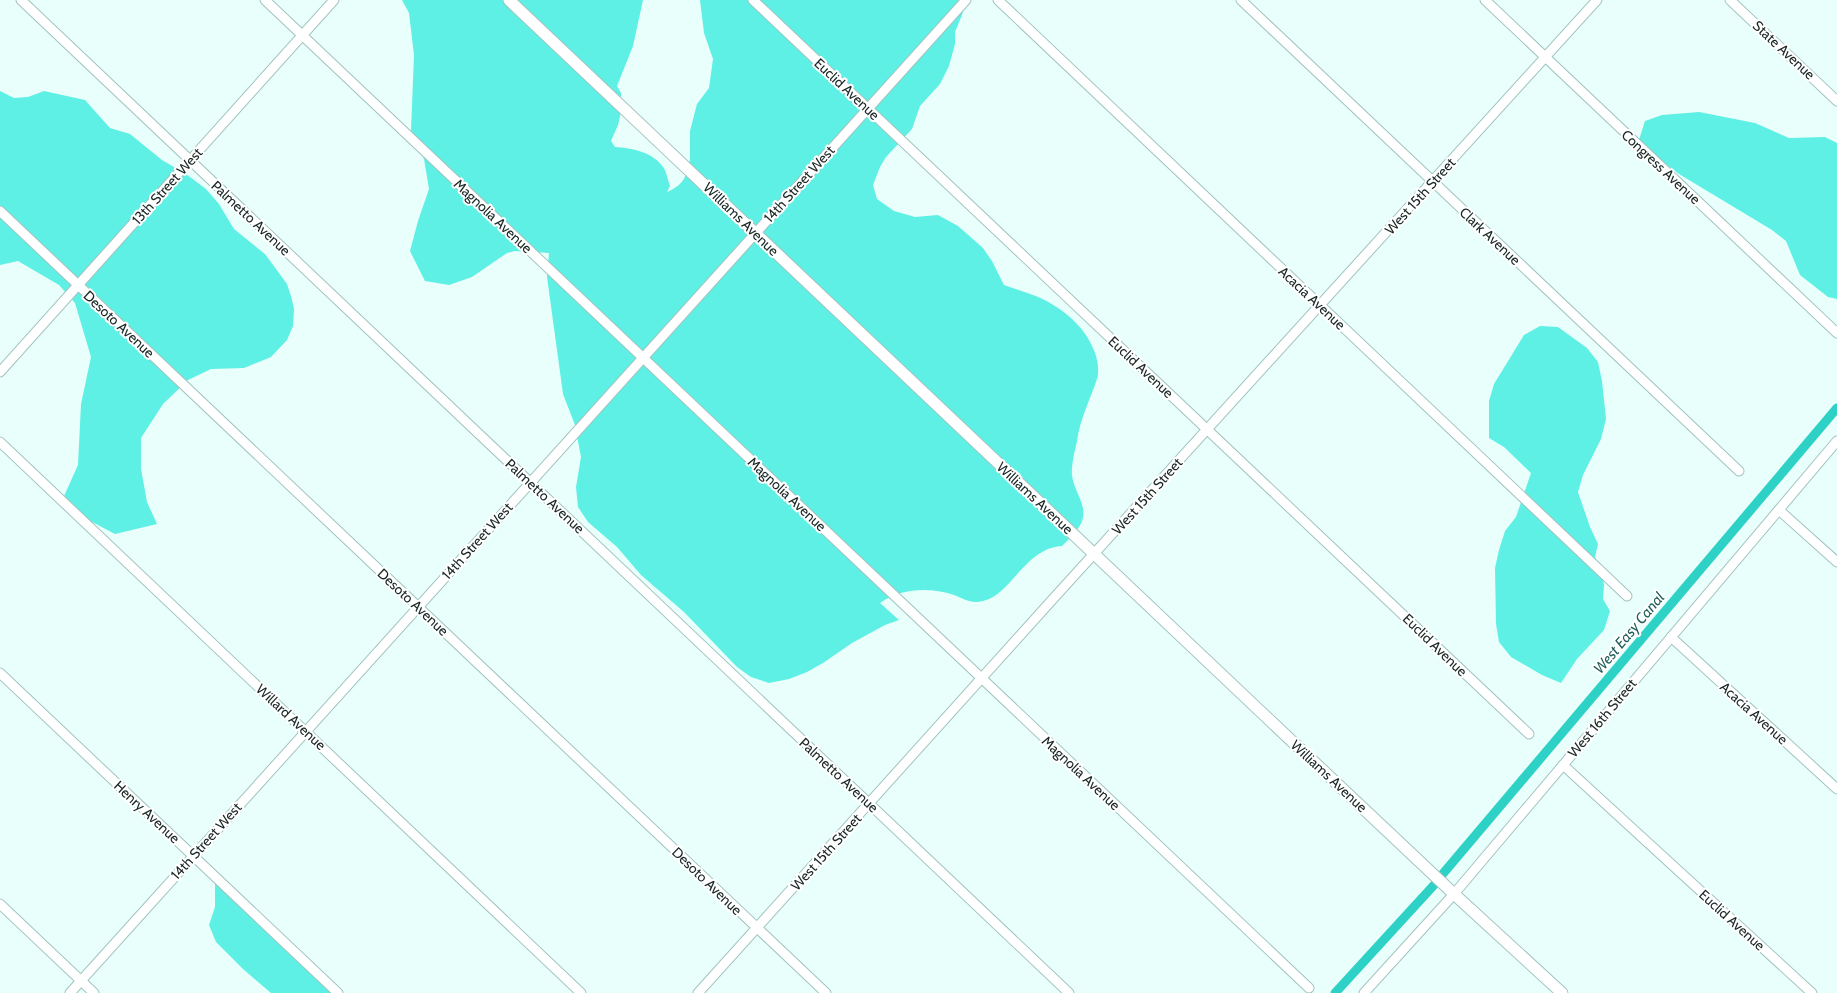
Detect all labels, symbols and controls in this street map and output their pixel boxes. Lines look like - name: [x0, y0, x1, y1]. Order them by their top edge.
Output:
- street label: State Avenue: [1749, 17, 1819, 83]
- street label: Euclid Avenue: [811, 54, 883, 124]
- street label: Congress Avenue: [1618, 126, 1704, 208]
- street label: 14th Street West: [760, 141, 839, 226]
- street label: 13th Street West: [128, 144, 206, 228]
- street label: West 15th Street: [1381, 154, 1459, 238]
- street label: Magnolia Avenue: [450, 175, 536, 257]
- street label: Palmetto Avenue: [208, 177, 294, 259]
- street label: Williams Avenue: [699, 178, 783, 260]
- street label: Clark Avenue: [1456, 203, 1524, 269]
- street label: Acacia Avenue: [1275, 262, 1349, 334]
- street label: Desoto Avenue: [80, 287, 158, 361]
- street label: Euclid Avenue: [1105, 332, 1177, 402]
- street label: Magnolia Avenue: [744, 453, 830, 535]
- street label: West 15th Street: [1108, 454, 1186, 538]
- street label: Palmetto Avenue: [502, 455, 588, 537]
- street label: Williams Avenue: [993, 458, 1077, 538]
- street label: 14th Street West: [438, 498, 517, 583]
- street label: Desoto Avenue: [374, 565, 452, 639]
- water label: West Easy Canal: [1590, 588, 1669, 677]
- street label: Euclid Avenue: [1399, 610, 1471, 680]
- street label: West 16th Street: [1564, 675, 1640, 761]
- street label: Acacia Avenue: [1716, 678, 1792, 748]
- street label: Willard Avenue: [252, 680, 330, 754]
- street label: Magnolia Avenue: [1038, 732, 1124, 814]
- street label: Palmetto Avenue: [796, 734, 882, 816]
- street label: Williams Avenue: [1287, 736, 1371, 816]
- street label: Henry Avenue: [110, 777, 184, 847]
- street label: 14th Street West: [167, 798, 246, 883]
- street label: West 15th Street: [787, 810, 865, 894]
- street label: Desoto Avenue: [668, 843, 746, 919]
- street label: Euclid Avenue: [1695, 886, 1769, 954]

